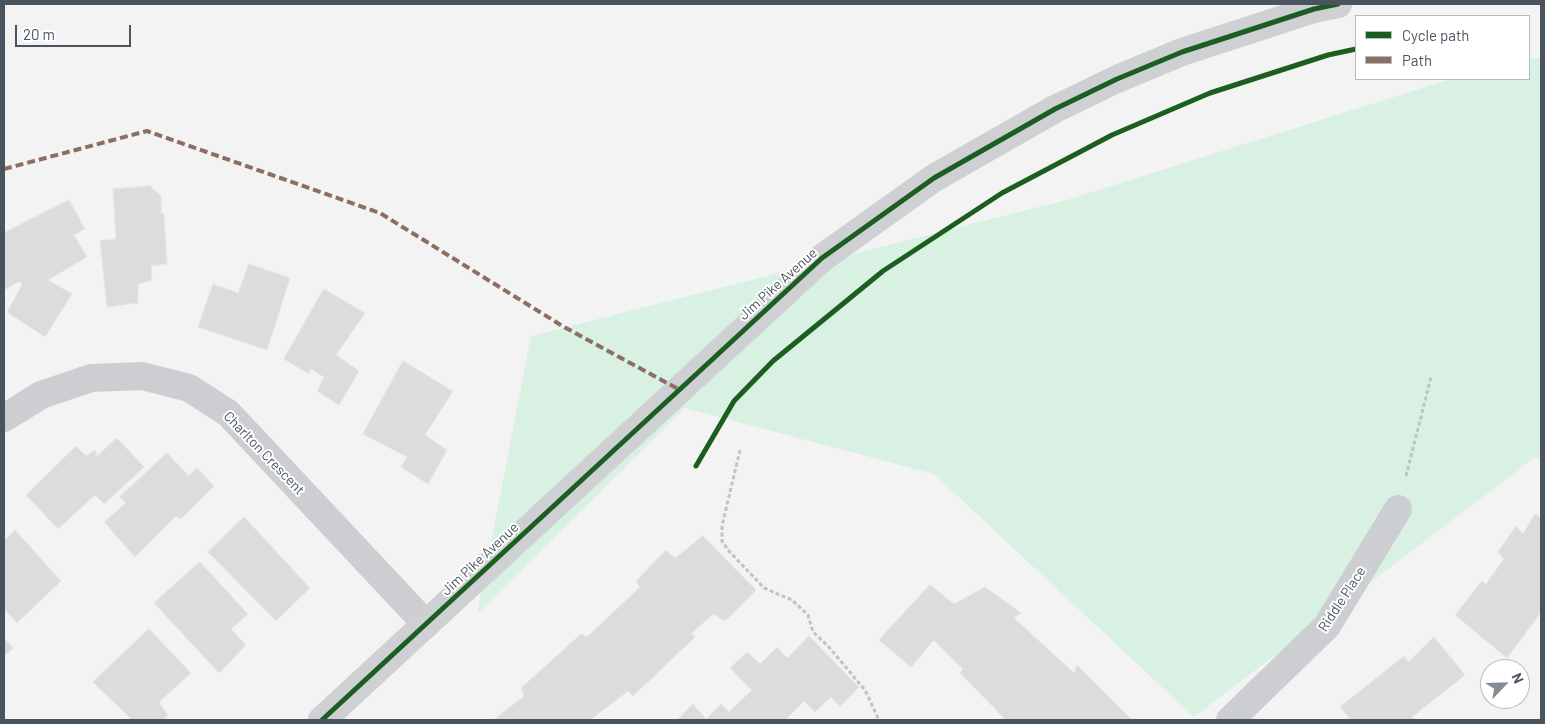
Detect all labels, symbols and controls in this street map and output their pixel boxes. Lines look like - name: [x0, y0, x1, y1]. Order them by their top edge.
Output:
- scale bar: [18, 15, 134, 47]
- legend: [1355, 15, 1530, 80]
- text: 20 m: [23, 25, 55, 43]
- text: Cycle path: [1402, 26, 1469, 44]
- text: Path: [1402, 51, 1432, 69]
- street label: Jim Pike Avenue: [735, 245, 821, 323]
- street label: Charlton Crescent: [220, 408, 308, 498]
- street label: Jim Pike Avenue: [438, 519, 522, 599]
- street label: Riddle Place: [1315, 563, 1369, 635]
- north arrow: [1480, 659, 1530, 709]
- text: N: [1509, 670, 1528, 686]

